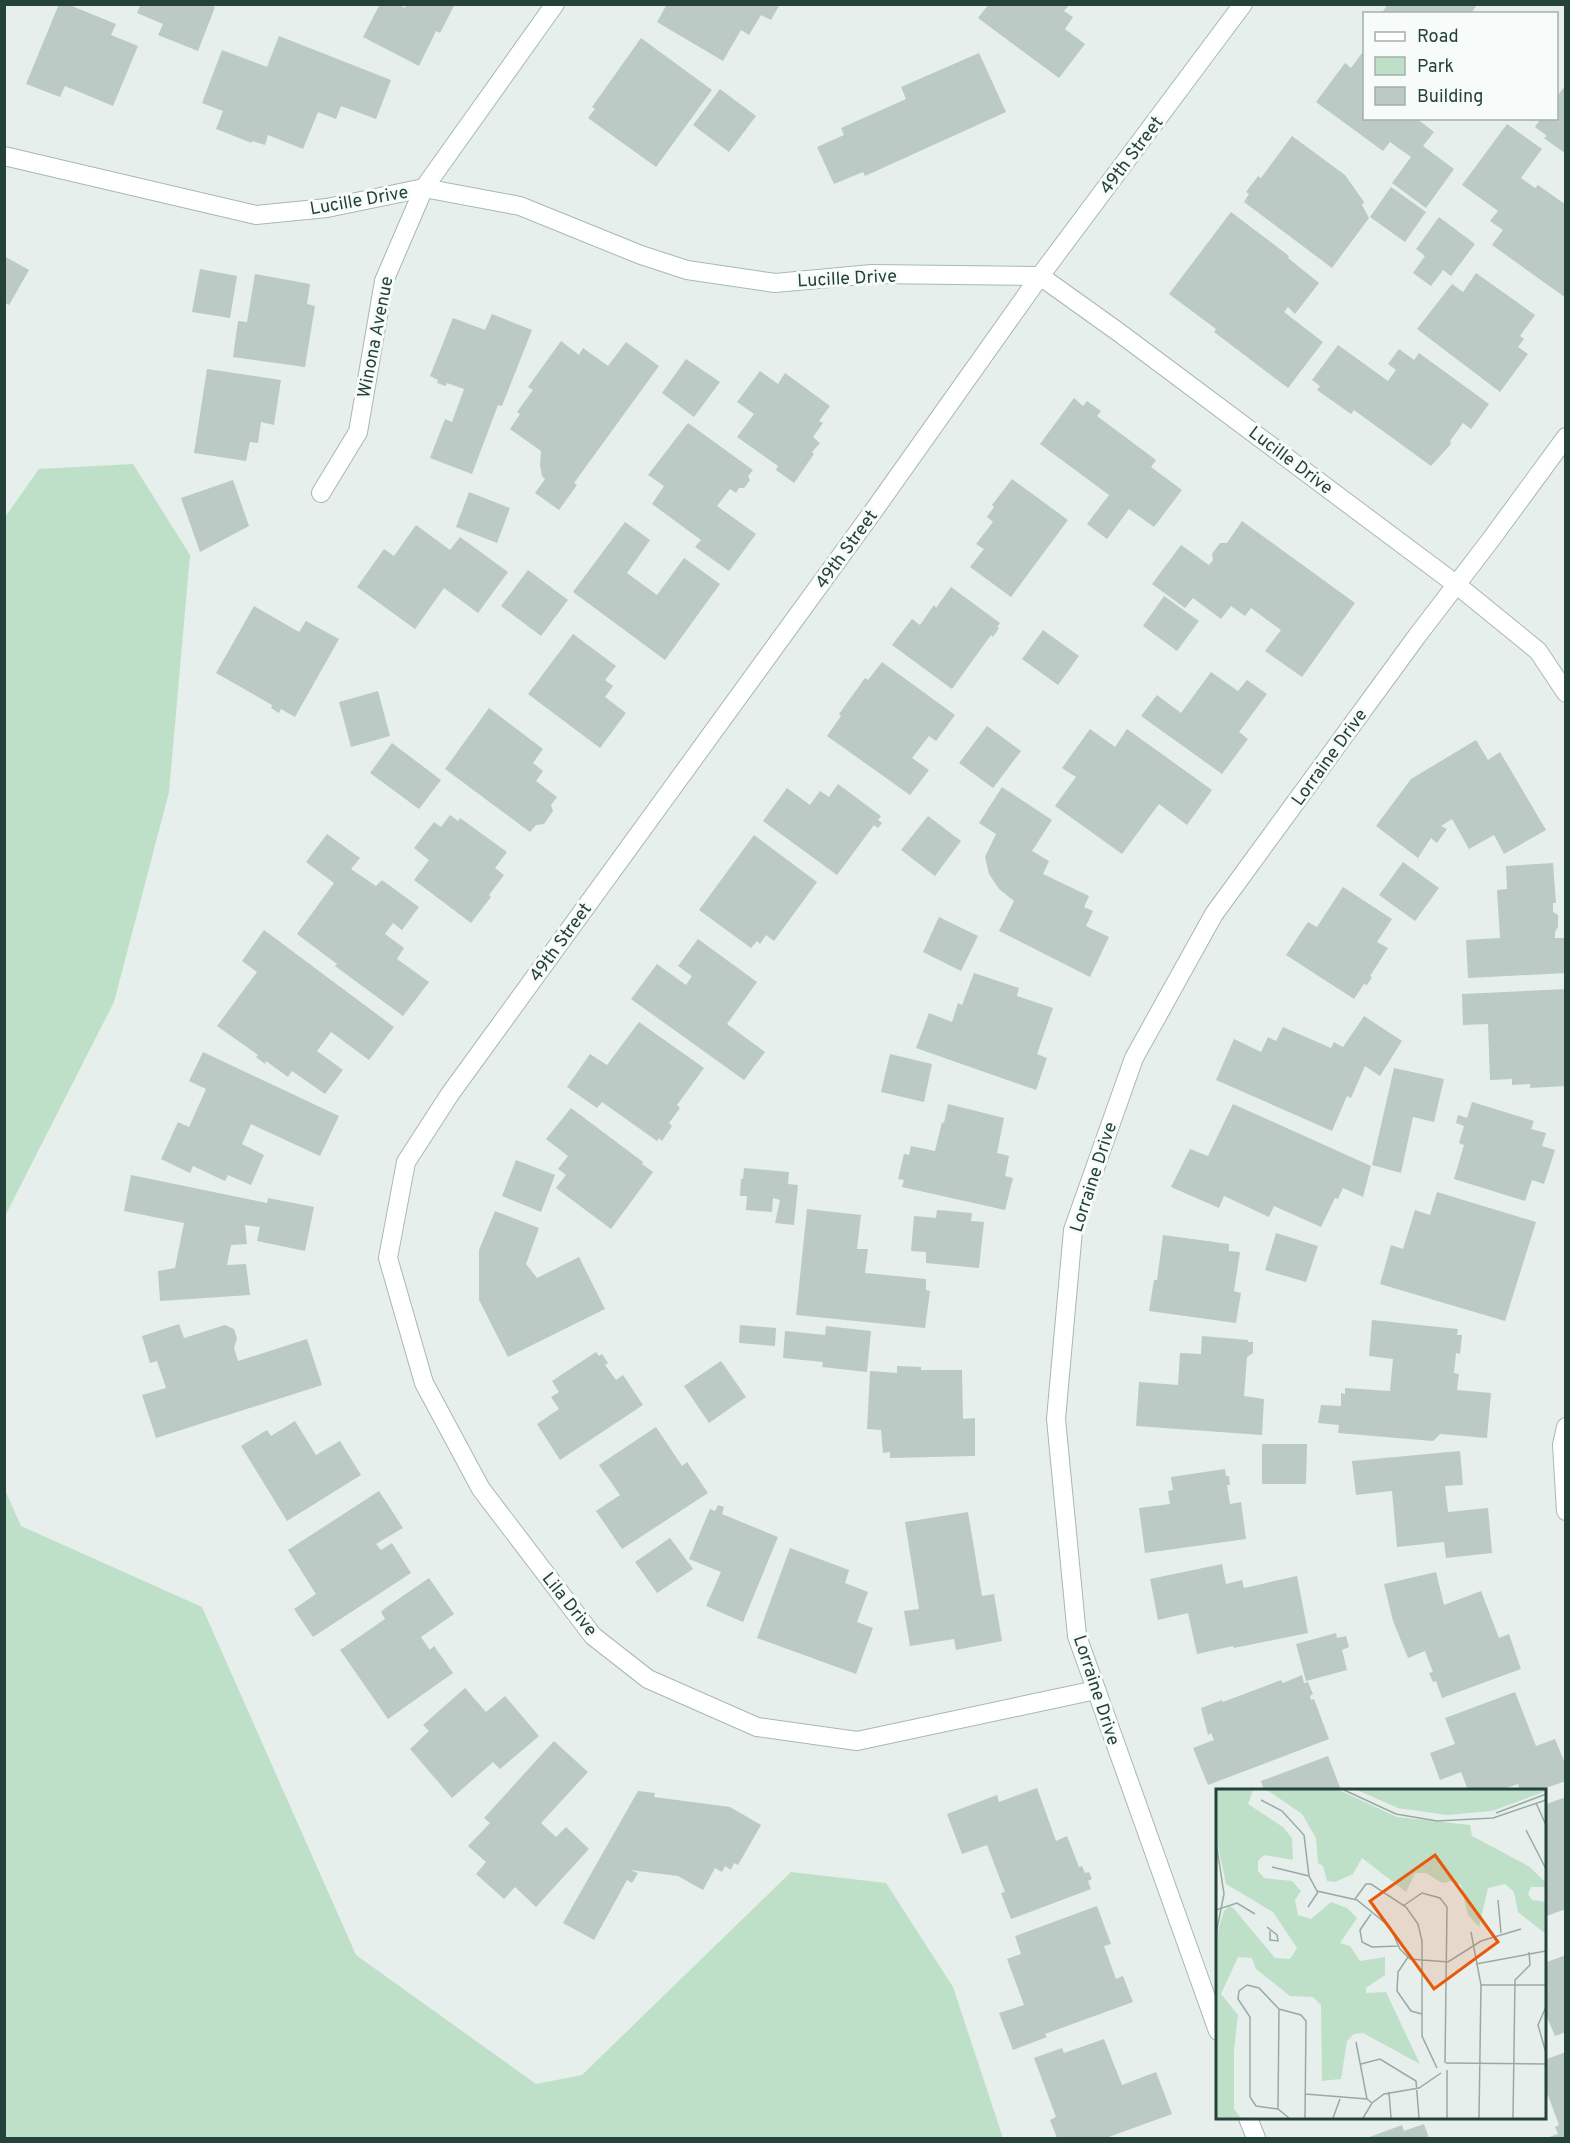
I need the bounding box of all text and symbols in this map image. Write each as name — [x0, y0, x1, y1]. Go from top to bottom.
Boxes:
legend — [1363, 12, 1558, 120]
text: Road — [1417, 26, 1459, 49]
text: Park — [1417, 56, 1454, 79]
text: Building — [1417, 86, 1483, 109]
street label: 49th Street — [1095, 112, 1169, 200]
street label: Lucille Drive — [308, 181, 410, 221]
street label: Lucille Drive — [797, 265, 897, 294]
street label: Winona Avenue — [353, 275, 400, 400]
street label: Lucille Drive — [1243, 422, 1337, 500]
street label: 49th Street — [811, 506, 884, 594]
street label: Lorraine Drive — [1287, 705, 1373, 811]
street label: 49th Street — [525, 899, 598, 987]
street label: Lorraine Drive — [1066, 1119, 1123, 1236]
street label: Lila Drive — [536, 1568, 602, 1642]
street label: Lorraine Drive — [1067, 1632, 1124, 1749]
inset map — [1216, 1789, 1546, 2119]

